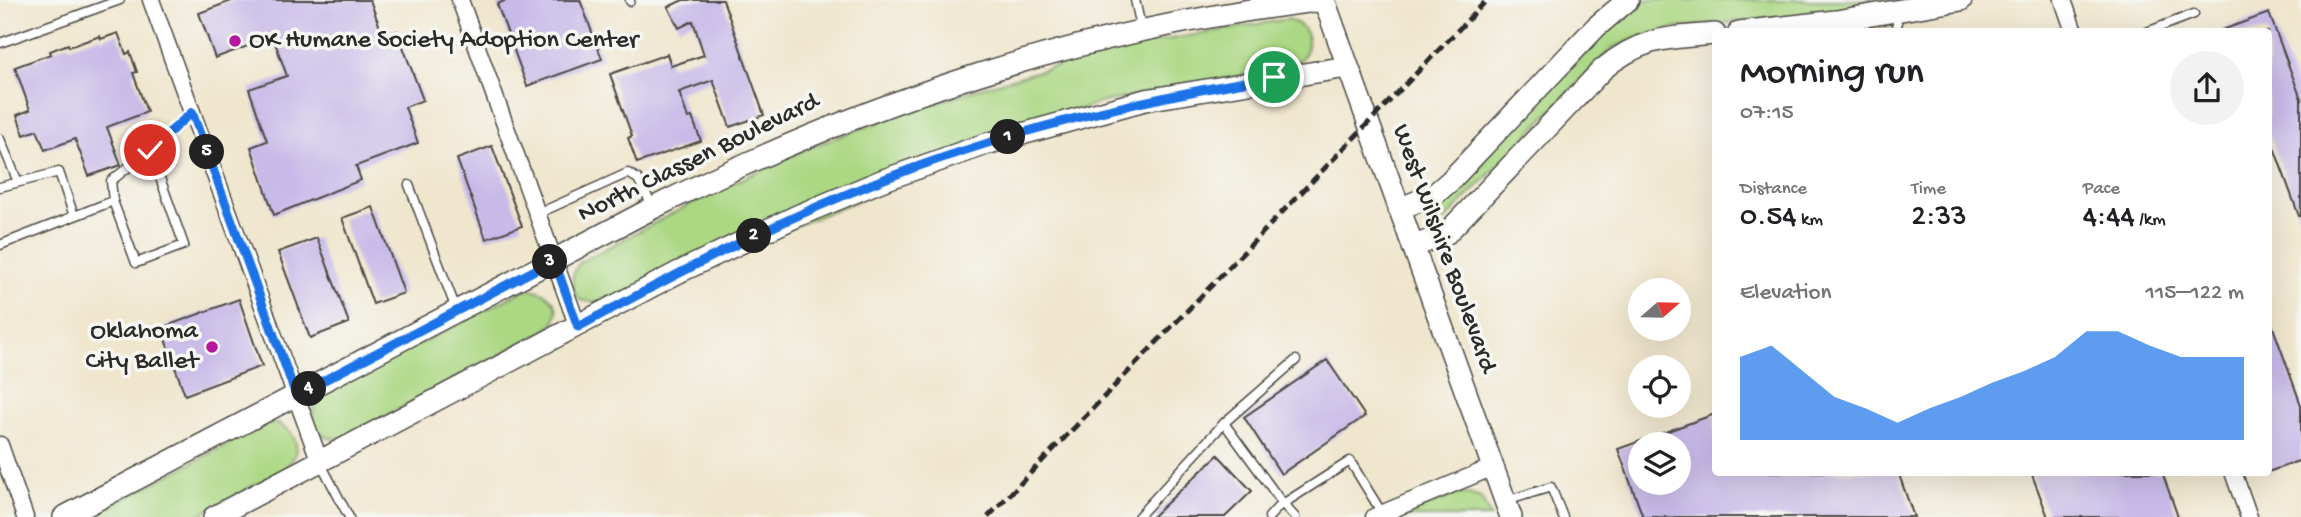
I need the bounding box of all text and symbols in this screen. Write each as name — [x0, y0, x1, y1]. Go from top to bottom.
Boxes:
place label: OK Humane Society Adoption Center — [249, 26, 641, 57]
marker: OK Humane Society Adoption Center — [227, 33, 243, 49]
pin — [1244, 47, 1304, 107]
button: share — [2170, 51, 2244, 125]
text: Morning run — [1740, 52, 1924, 96]
icon: arrive — [1255, 58, 1293, 96]
street label: North Classen Boulevard — [573, 86, 826, 231]
text: 07:15 — [1740, 100, 1794, 127]
pin — [120, 120, 180, 180]
pin: 1 — [990, 120, 1026, 154]
street label: West Wilshire Boulevard — [1384, 121, 1503, 379]
text: 1 — [1004, 125, 1011, 148]
icon: check — [131, 131, 169, 169]
pin: 5 — [190, 134, 224, 170]
text: 5 — [202, 140, 212, 163]
text: Distance — [1740, 178, 1807, 201]
text: Time — [1911, 178, 1946, 201]
text: Pace — [2083, 178, 2120, 201]
text: 0.54 — [1740, 201, 1796, 236]
text: 2:33 — [1911, 201, 1967, 236]
text: 4:44 — [2083, 201, 2135, 236]
text: km — [1796, 209, 1823, 232]
text: /km — [2135, 209, 2166, 232]
pin: 2 — [736, 218, 772, 254]
text: 2 — [749, 224, 758, 247]
pin: 3 — [532, 244, 568, 280]
text: 3 — [545, 250, 554, 273]
north arrow — [1628, 278, 1690, 341]
map controls — [1628, 278, 1691, 495]
text: Elevation — [1740, 280, 1831, 307]
text: 115–122 m — [2146, 280, 2244, 307]
place label: Oklahoma City Ballet — [85, 317, 200, 378]
marker: Oklahoma City Ballet — [204, 339, 220, 355]
button: locate — [1628, 355, 1691, 418]
pin: 4 — [292, 372, 326, 406]
text: 4 — [304, 377, 313, 400]
button: layers — [1628, 432, 1691, 495]

